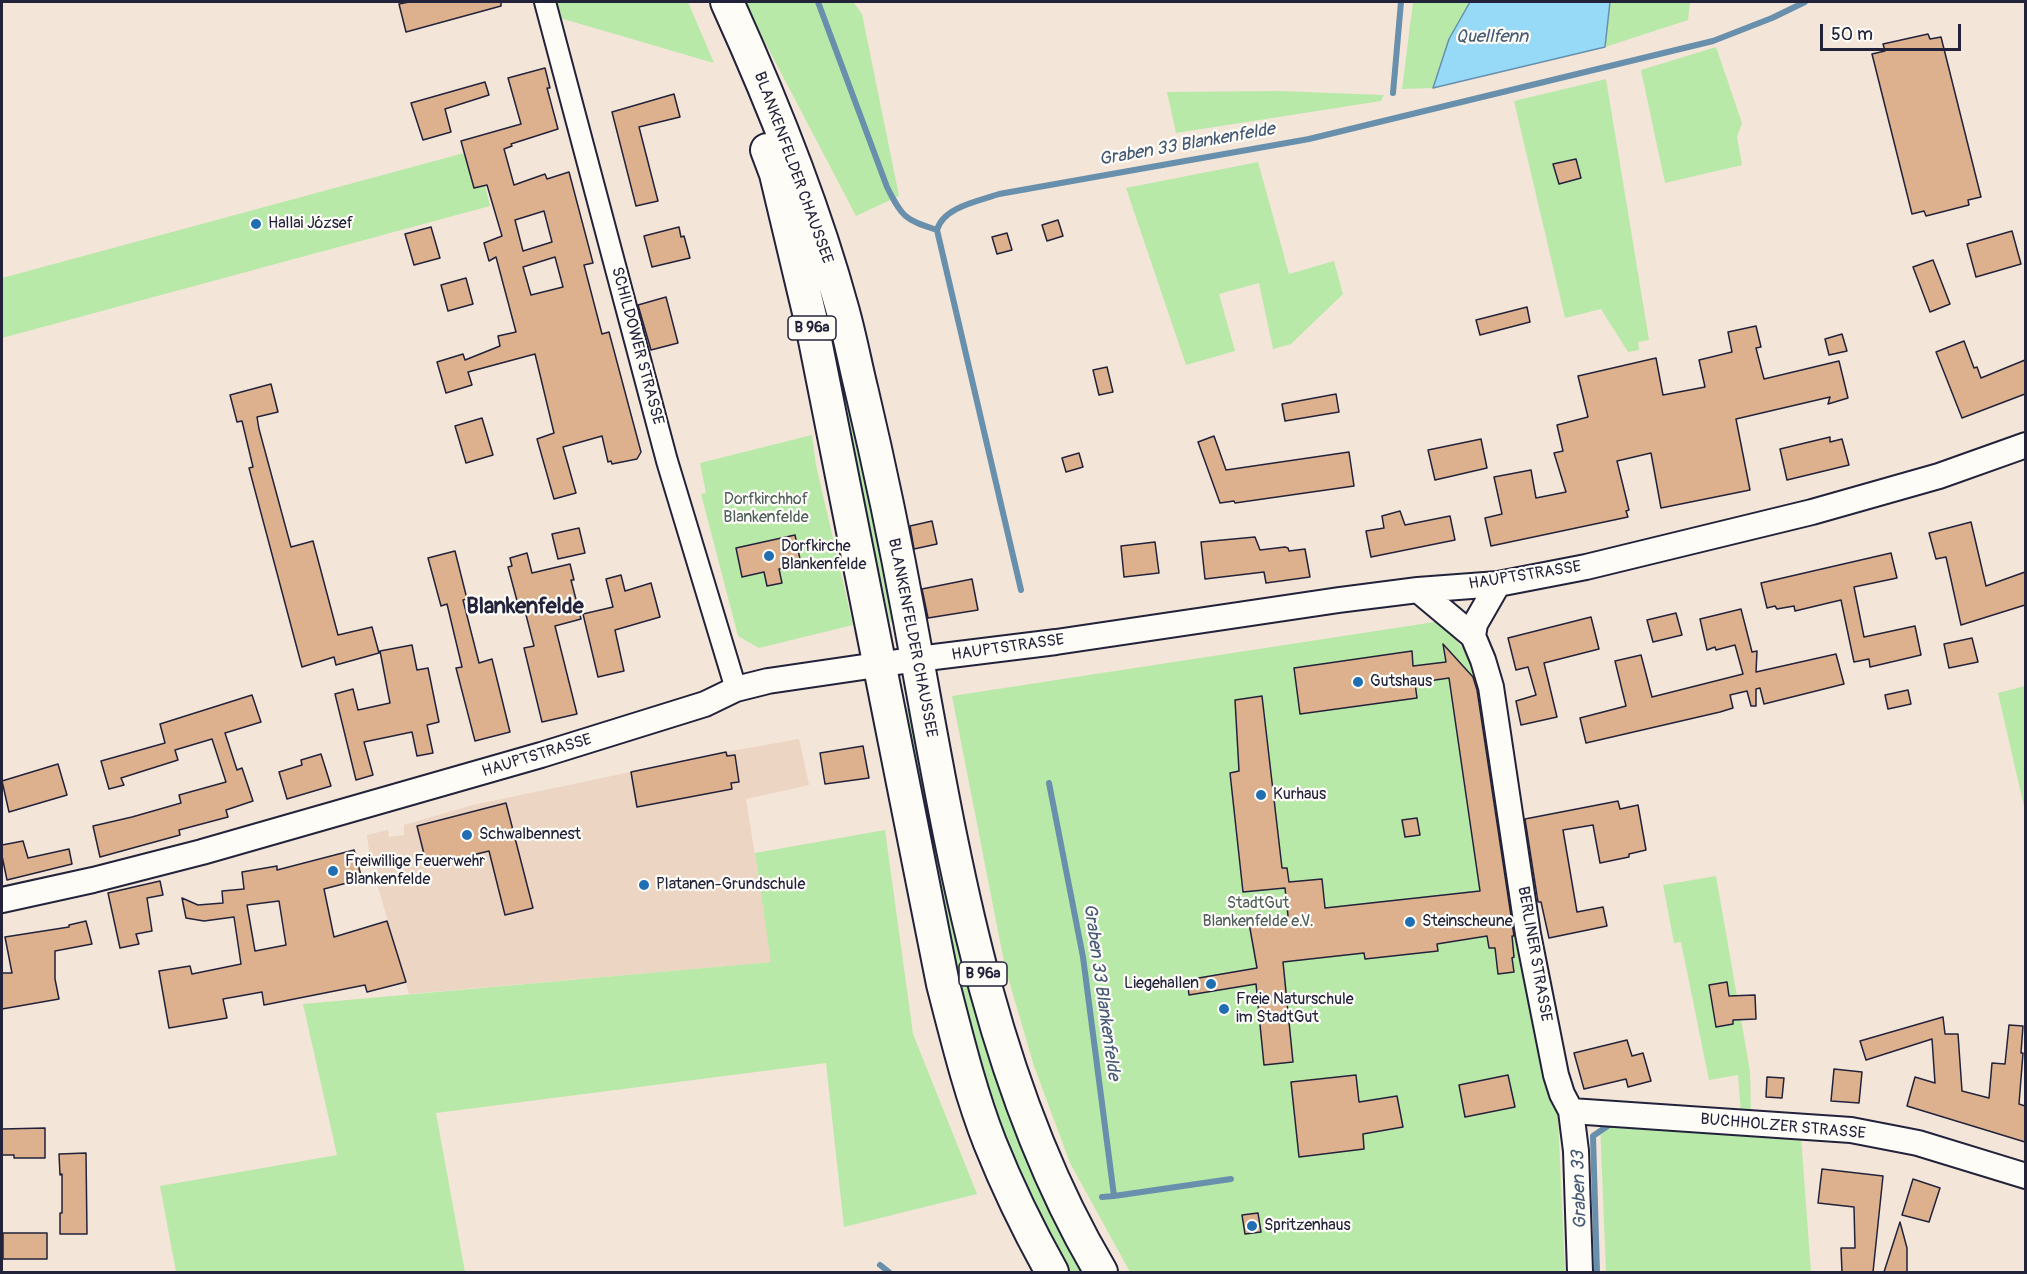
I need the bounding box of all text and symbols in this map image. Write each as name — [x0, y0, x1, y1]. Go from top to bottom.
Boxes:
scale bar — [1823, 12, 1964, 50]
text: 50 m — [1831, 23, 1873, 46]
water label: Quellfenn — [1456, 26, 1528, 48]
street label: BLANKENFELDER CHAUSSEE — [749, 69, 837, 267]
water label: Graben 33 Blankenfelde — [1097, 119, 1277, 171]
place label: Hallai József — [268, 214, 353, 234]
marker: Hallai József — [249, 217, 263, 231]
street label: SCHILDOWER STRASSE — [607, 265, 667, 427]
road number: B 96a — [788, 316, 836, 340]
park label: Dorfkirchhof Blankenfelde — [723, 490, 809, 528]
place label: Dorfkirche Blankenfelde — [781, 537, 866, 575]
street label: BLANKENFELDER CHAUSSEE — [883, 537, 941, 739]
marker: Dorfkirche Blankenfelde — [762, 549, 776, 563]
street label: HAUPTSTRASSE — [1467, 558, 1583, 594]
district label: Blankenfelde — [466, 594, 584, 620]
street label: HAUPTSTRASSE — [950, 631, 1066, 665]
place label: Gutshaus — [1370, 672, 1432, 692]
marker: Gutshaus — [1351, 675, 1365, 689]
street label: HAUPTSTRASSE — [480, 730, 594, 782]
place label: Kurhaus — [1273, 785, 1326, 805]
marker: Kurhaus — [1254, 788, 1268, 802]
place label: Schwalbennest — [479, 825, 581, 845]
marker: Schwalbennest — [460, 828, 474, 842]
place label: Freiwillige Feuerwehr Blankenfelde — [345, 852, 485, 890]
marker: Freiwillige Feuerwehr Blankenfelde — [326, 864, 340, 878]
place label: Platanen-Grundschule — [656, 875, 805, 895]
marker: Platanen-Grundschule — [637, 878, 651, 892]
street label: BERLINER STRASSE — [1513, 885, 1555, 1023]
park label: StadtGut Blankenfelde e.V. — [1202, 894, 1314, 932]
water label: Graben 33 Blankenfelde — [1078, 902, 1124, 1082]
place label: Steinscheune — [1422, 912, 1513, 932]
marker: Steinscheune — [1403, 915, 1417, 929]
road number: B 96a — [959, 962, 1007, 986]
place label: Liegehallen — [1124, 974, 1199, 994]
marker: Liegehallen — [1204, 977, 1218, 991]
place label: Freie Naturschule im StadtGut — [1236, 990, 1354, 1028]
marker: Freie Naturschule im StadtGut — [1217, 1002, 1231, 1016]
street label: BUCHHOLZER STRASSE — [1700, 1110, 1866, 1144]
water label: Graben 33 — [1568, 1151, 1592, 1229]
place label: Spritzenhaus — [1264, 1216, 1351, 1236]
marker: Spritzenhaus — [1245, 1219, 1259, 1233]

